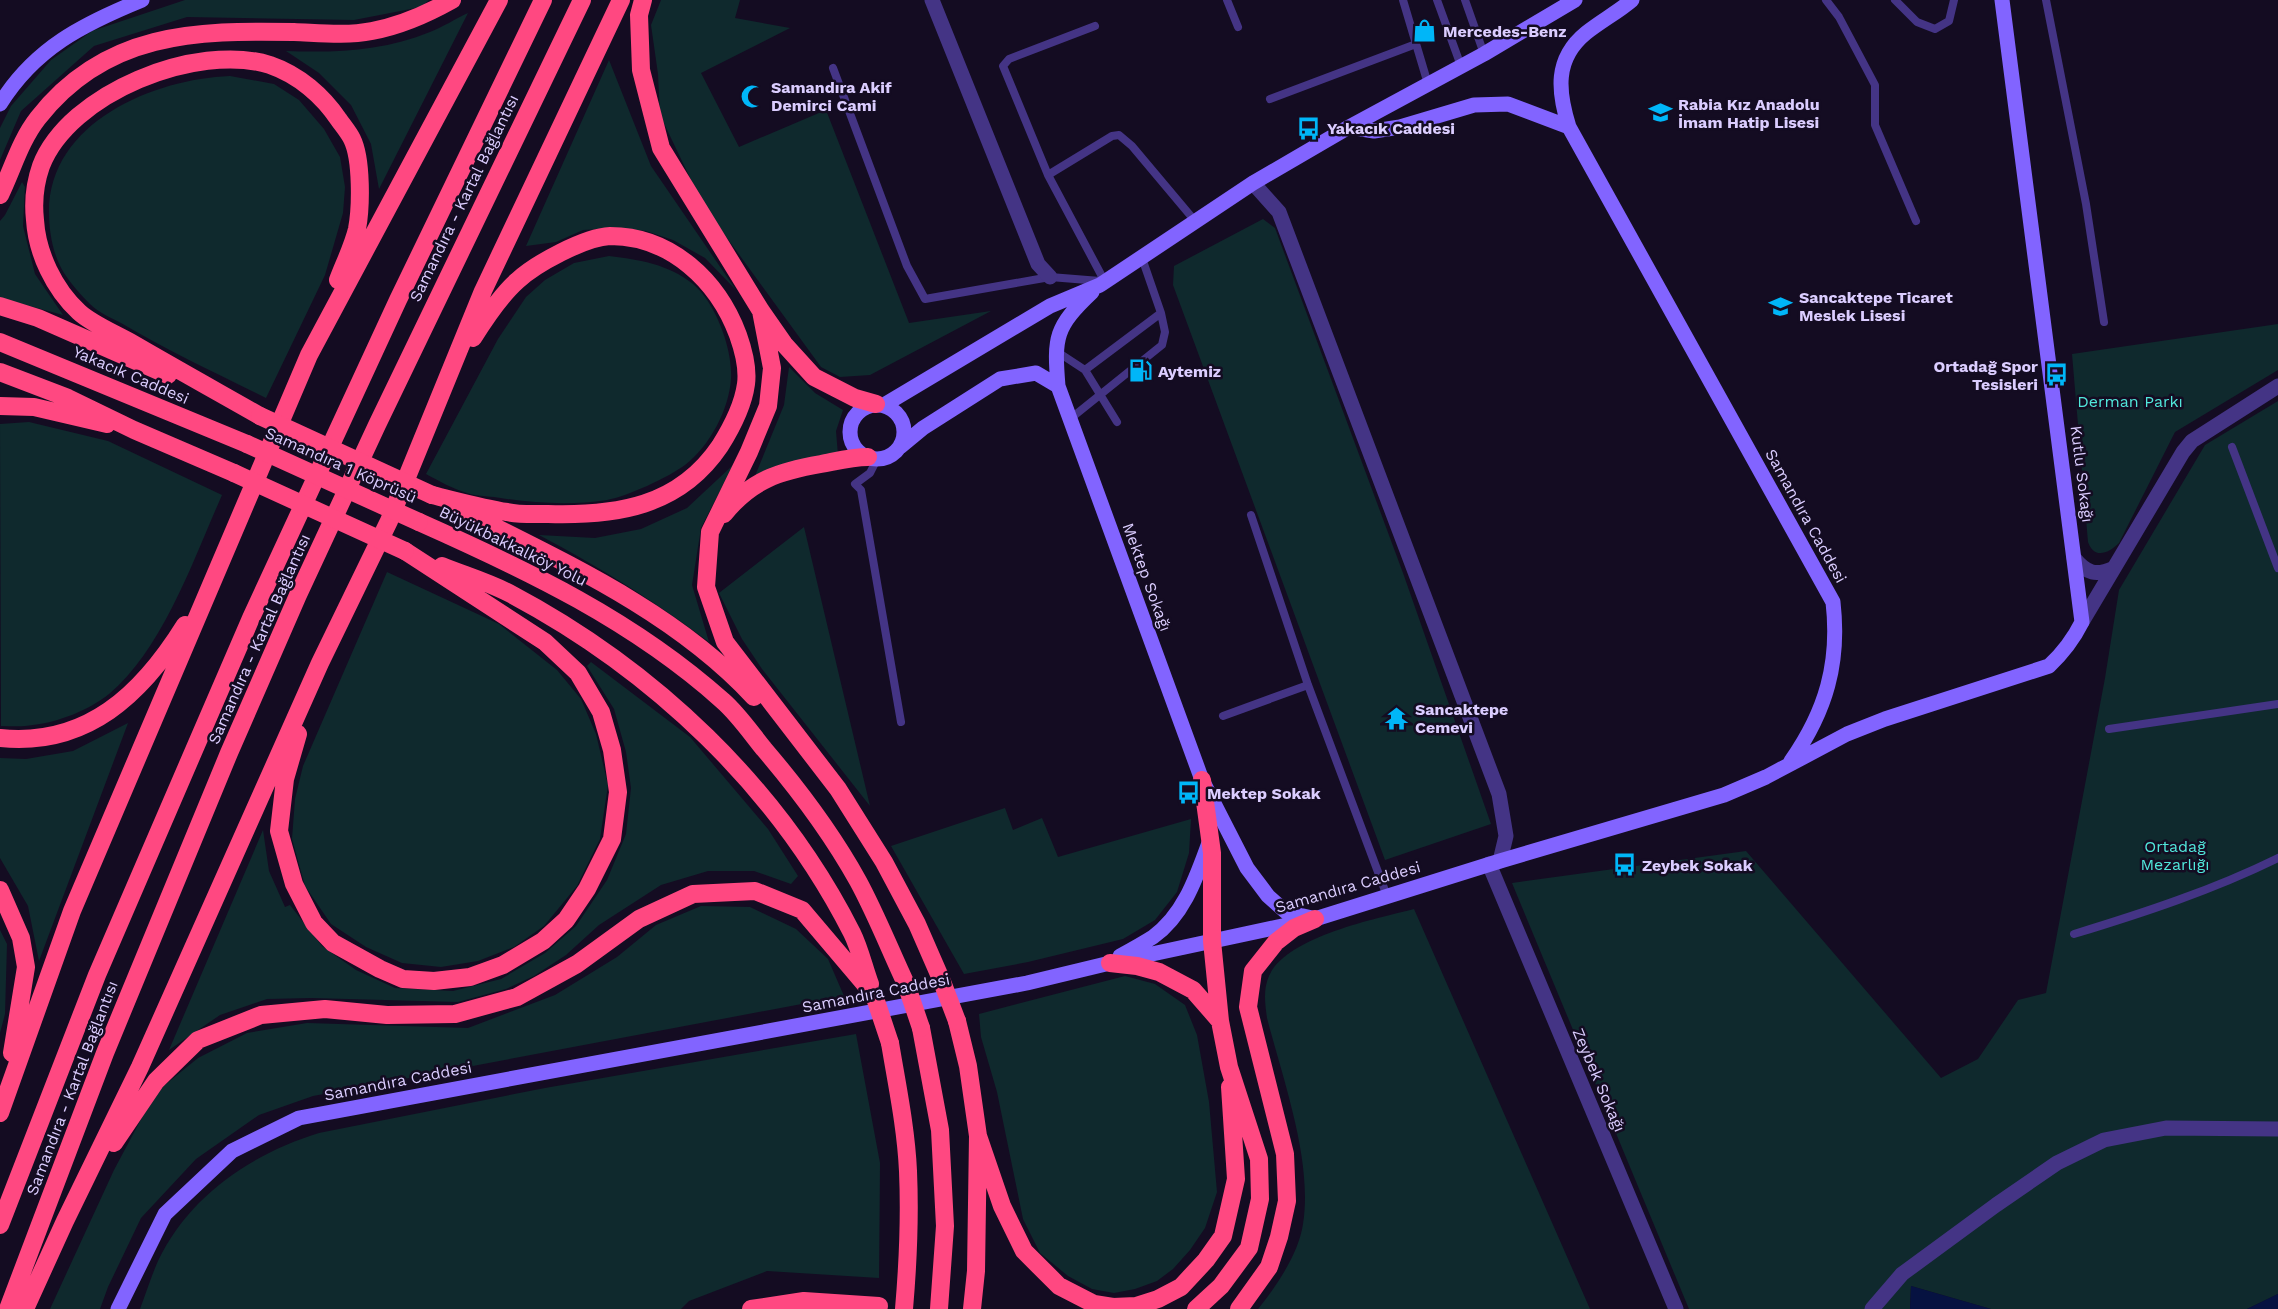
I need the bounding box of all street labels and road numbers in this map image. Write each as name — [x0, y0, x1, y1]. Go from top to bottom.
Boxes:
street label: Samandıra - Kartal Bağlantısı — [405, 91, 523, 305]
street label: Yakacık Caddesi — [70, 342, 192, 408]
street label: Samandıra 1 Köprüsü — [262, 423, 420, 507]
street label: Kutlu Sokağı — [2067, 424, 2097, 524]
street label: Samandıra Caddesi — [1761, 446, 1851, 586]
street label: Büyükbakkalköy Yolu — [436, 502, 590, 590]
street label: Mektep Sokağı — [1119, 520, 1175, 634]
street label: Samandıra - Kartal Bağlantısı — [204, 531, 314, 747]
street label: Samandıra Caddesi — [1273, 857, 1423, 917]
street label: Samandıra Caddesi — [801, 969, 951, 1017]
street label: Samandıra - Kartal Bağlantısı — [22, 978, 122, 1198]
street label: Zeybek Sokağı — [1569, 1025, 1629, 1135]
street label: Samandıra Caddesi — [323, 1057, 473, 1105]

